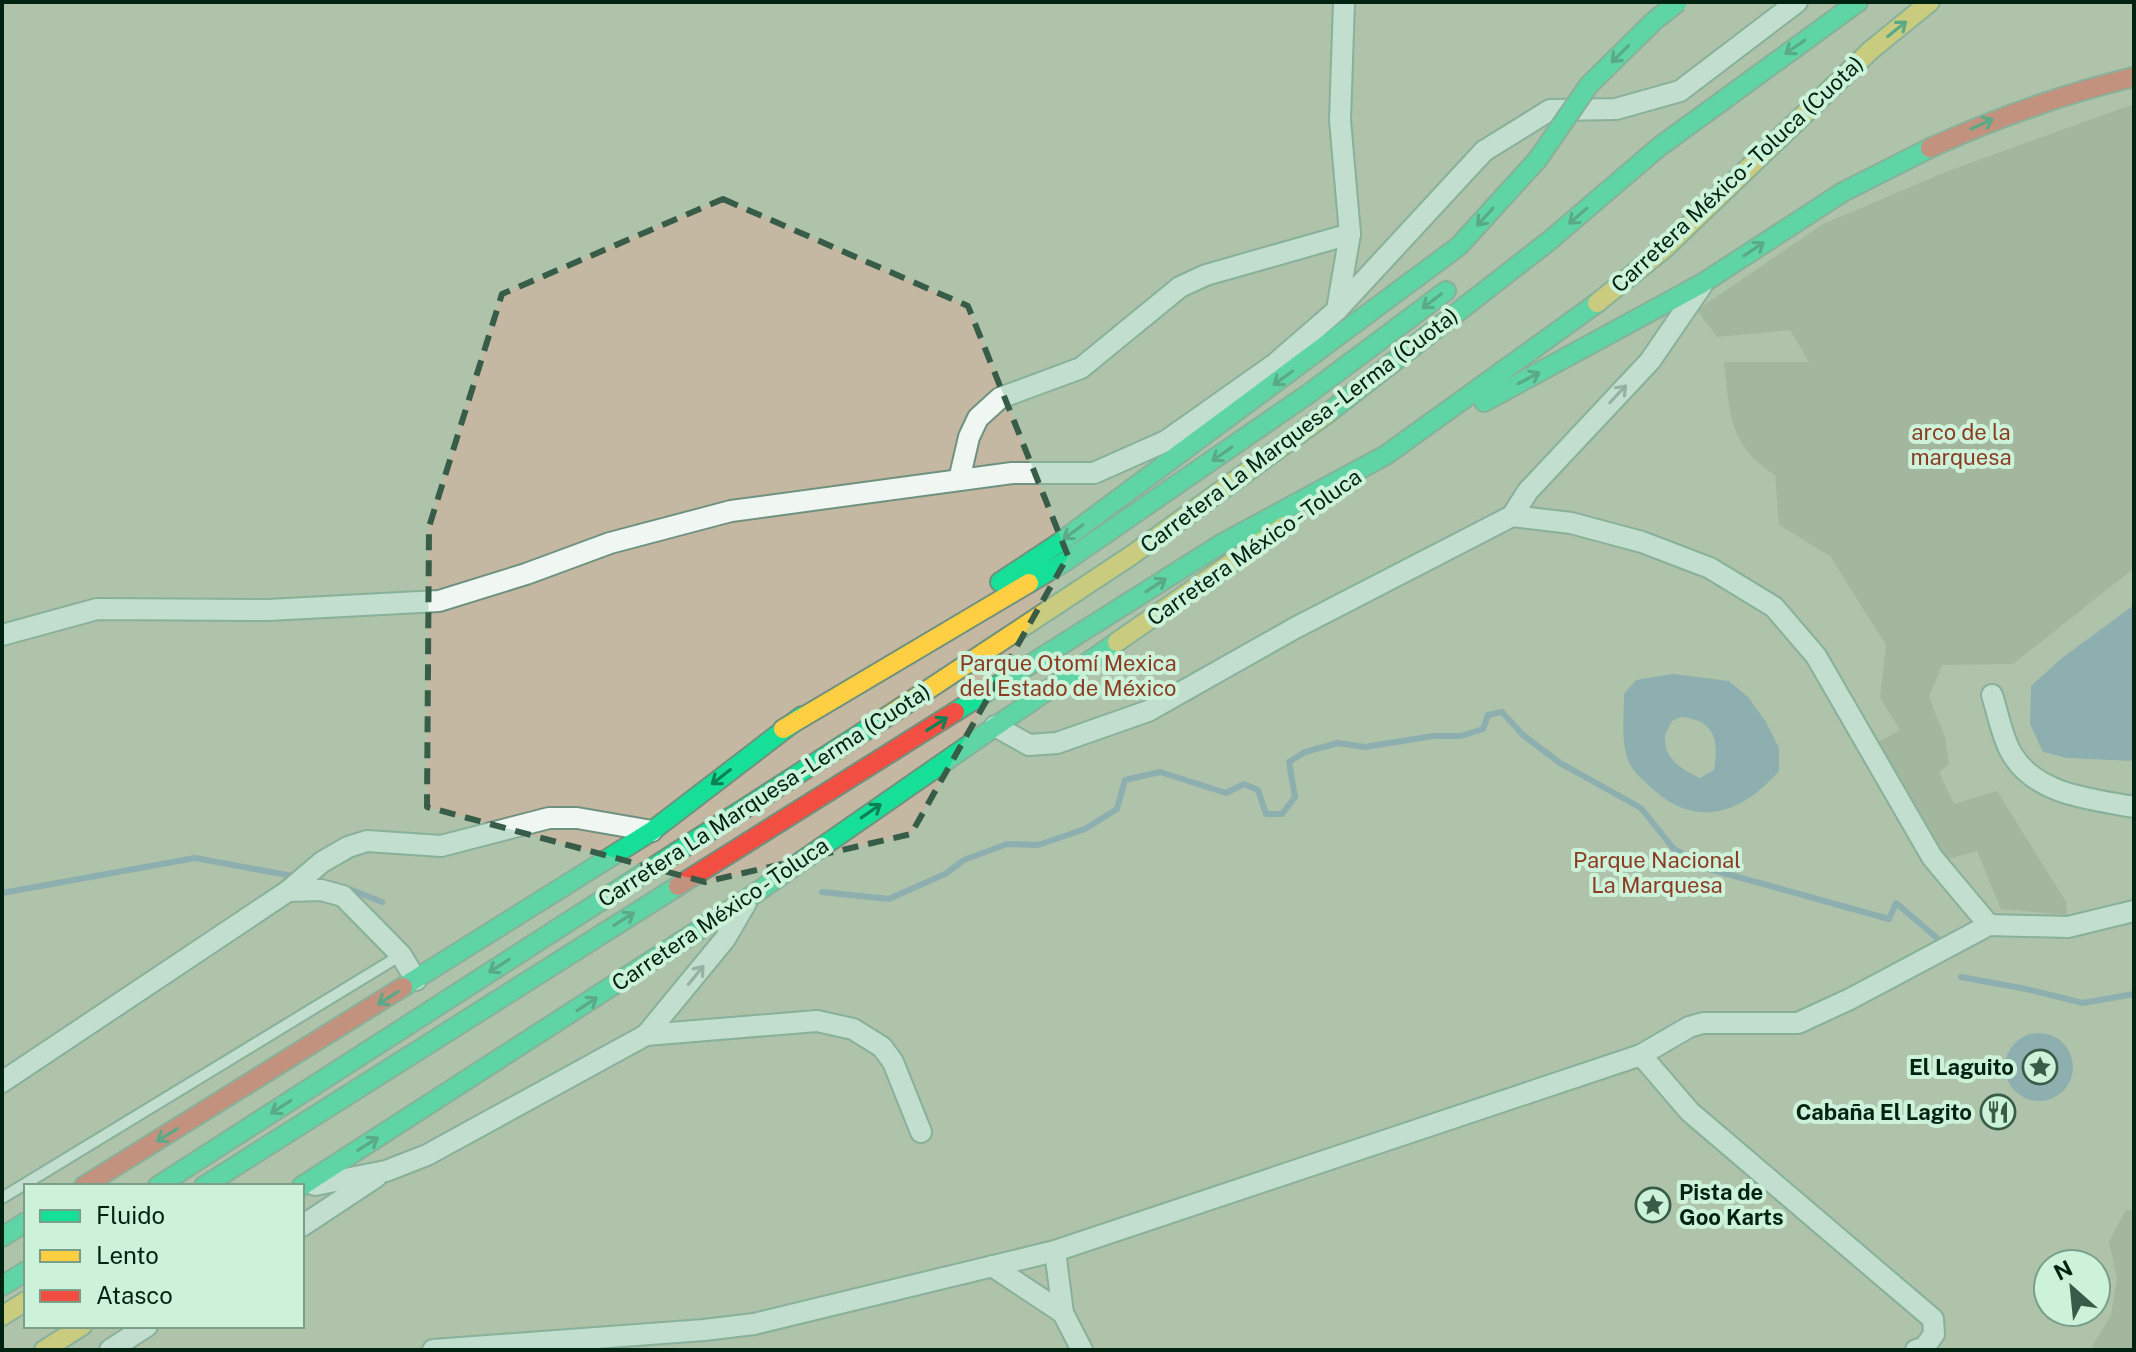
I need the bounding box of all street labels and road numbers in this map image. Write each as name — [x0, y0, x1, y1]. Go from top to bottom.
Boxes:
street label: Carretera México - Toluca (Cuota) — [1606, 50, 1868, 298]
street label: Carretera La Marquesa - Lerma (Cuota) — [1135, 302, 1463, 558]
street label: Carretera México - Toluca — [1142, 463, 1366, 631]
street label: Carretera La Marquesa - Lerma (Cuota) — [593, 678, 935, 912]
street label: Carretera México - Toluca — [607, 832, 833, 996]

